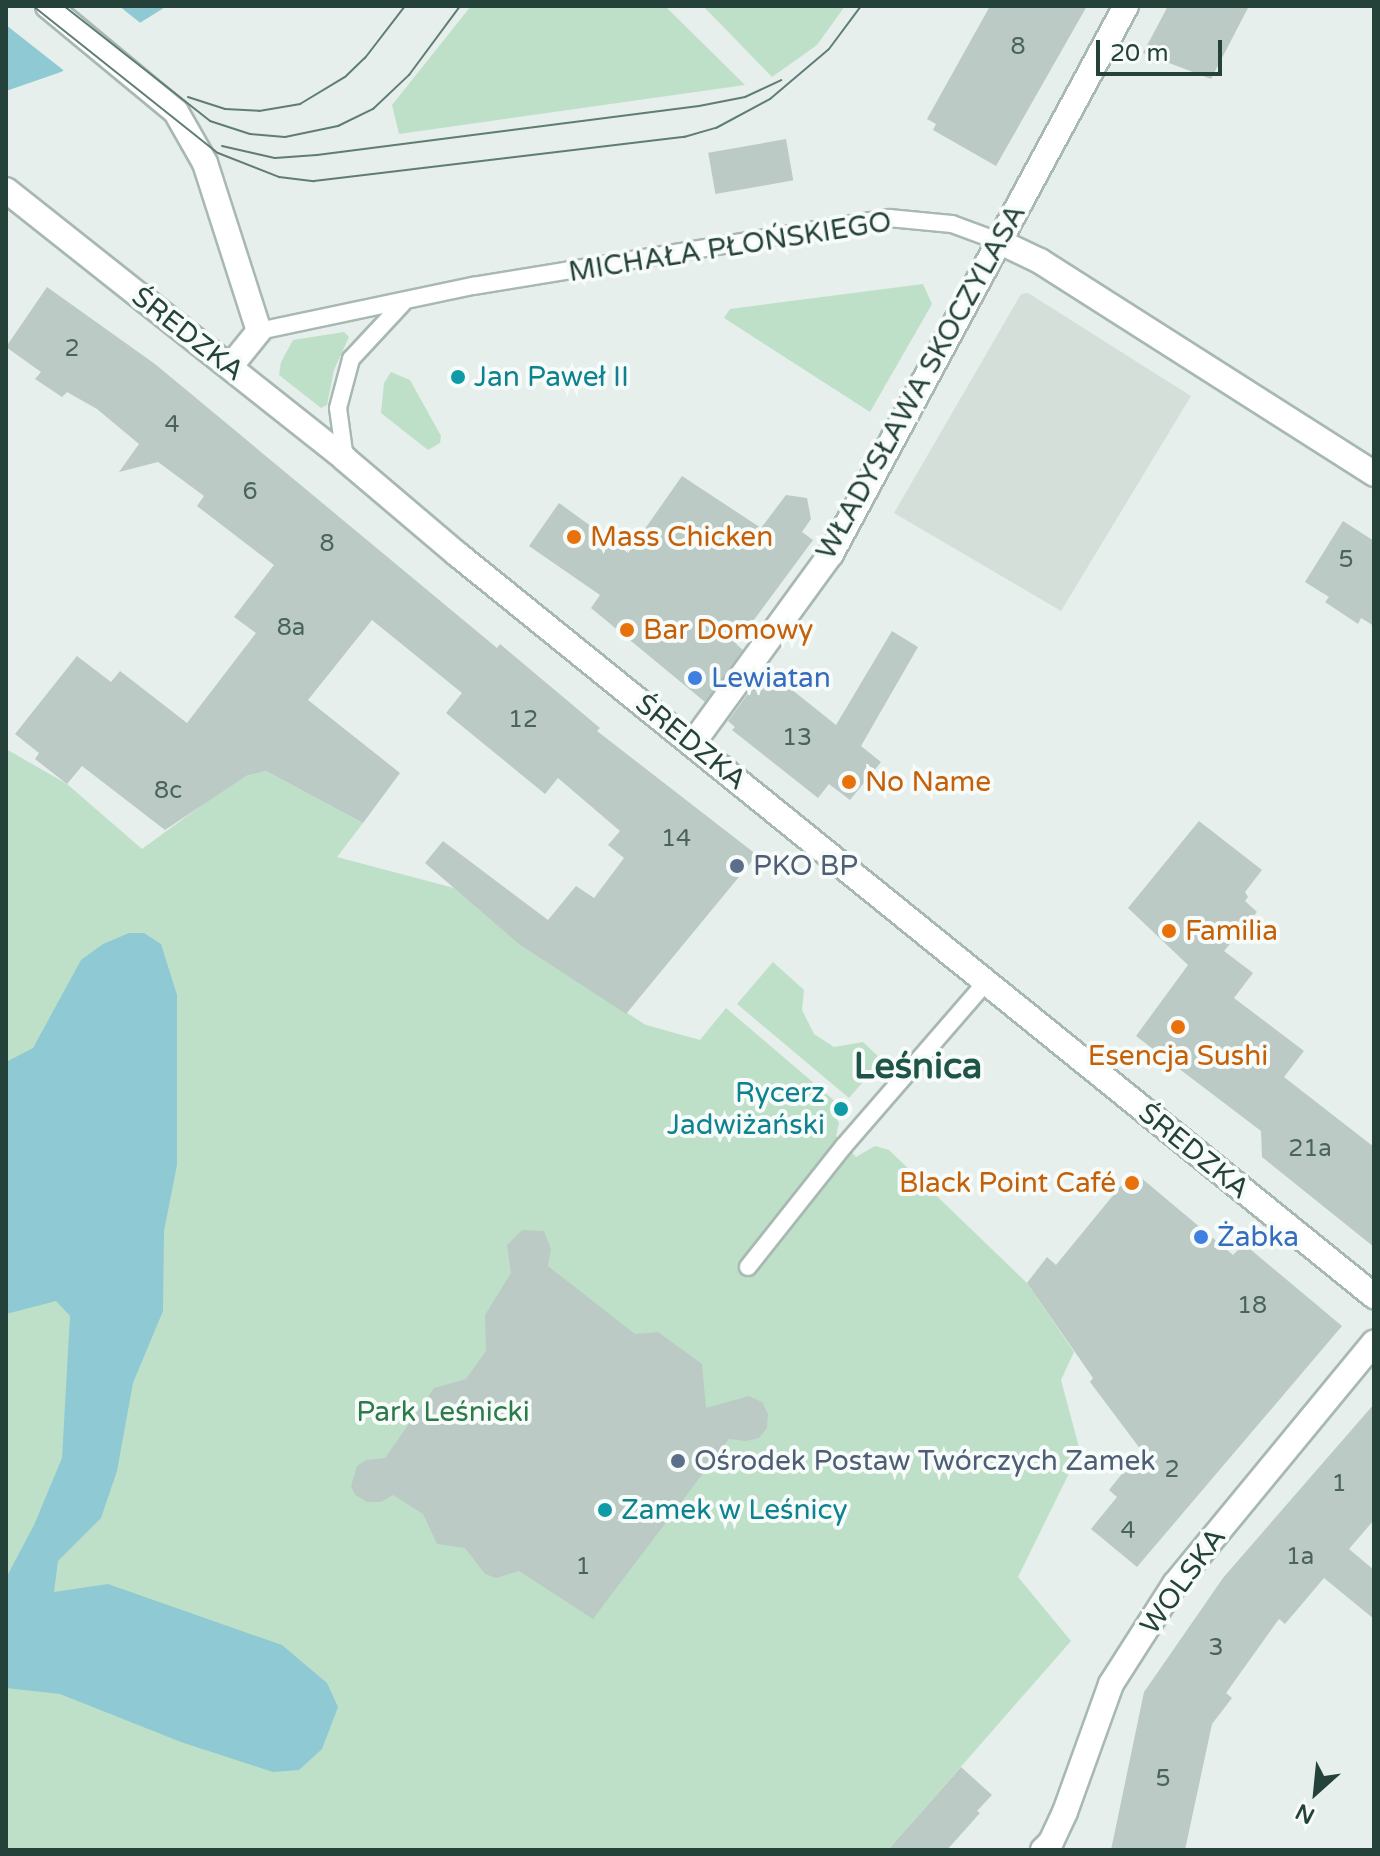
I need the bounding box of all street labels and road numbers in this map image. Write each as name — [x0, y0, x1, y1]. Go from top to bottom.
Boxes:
street label: WŁADYSŁAWA SKOCZYLASA — [809, 199, 1033, 565]
street label: MICHAŁA PŁOŃSKIEGO — [566, 205, 894, 289]
street label: ŚREDZKA — [125, 280, 251, 388]
street label: ŚREDZKA — [629, 687, 753, 797]
street label: ŚREDZKA — [1132, 1096, 1256, 1206]
street label: WOLSKA — [1133, 1521, 1233, 1641]

